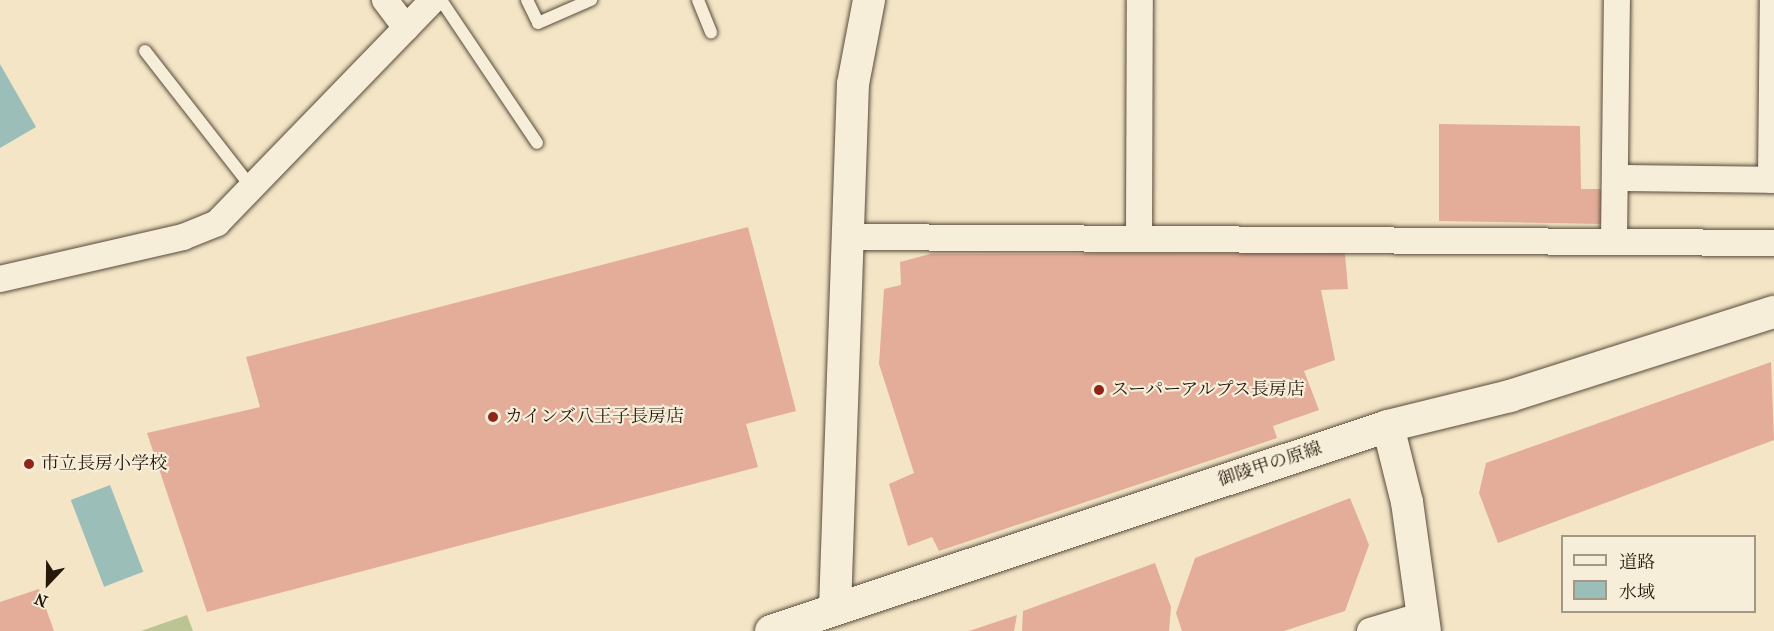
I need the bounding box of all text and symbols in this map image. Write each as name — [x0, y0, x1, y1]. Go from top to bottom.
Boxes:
place label: スーパーアルプス長房店 — [1111, 379, 1308, 401]
marker: スーパーアルプス長房店 — [1092, 383, 1106, 397]
place label: カインズ八王子長房店 — [505, 406, 685, 428]
marker: カインズ八王子長房店 — [486, 410, 500, 424]
street label: 御陵甲の原線 — [1215, 438, 1325, 492]
place label: 市立長房小学校 — [41, 453, 167, 475]
marker: 市立長房小学校 — [22, 457, 36, 471]
legend — [1561, 535, 1756, 613]
text: 道路 — [1619, 552, 1655, 573]
north arrow — [18, 553, 78, 613]
text: 水域 — [1619, 582, 1655, 603]
text: N — [32, 589, 50, 611]

